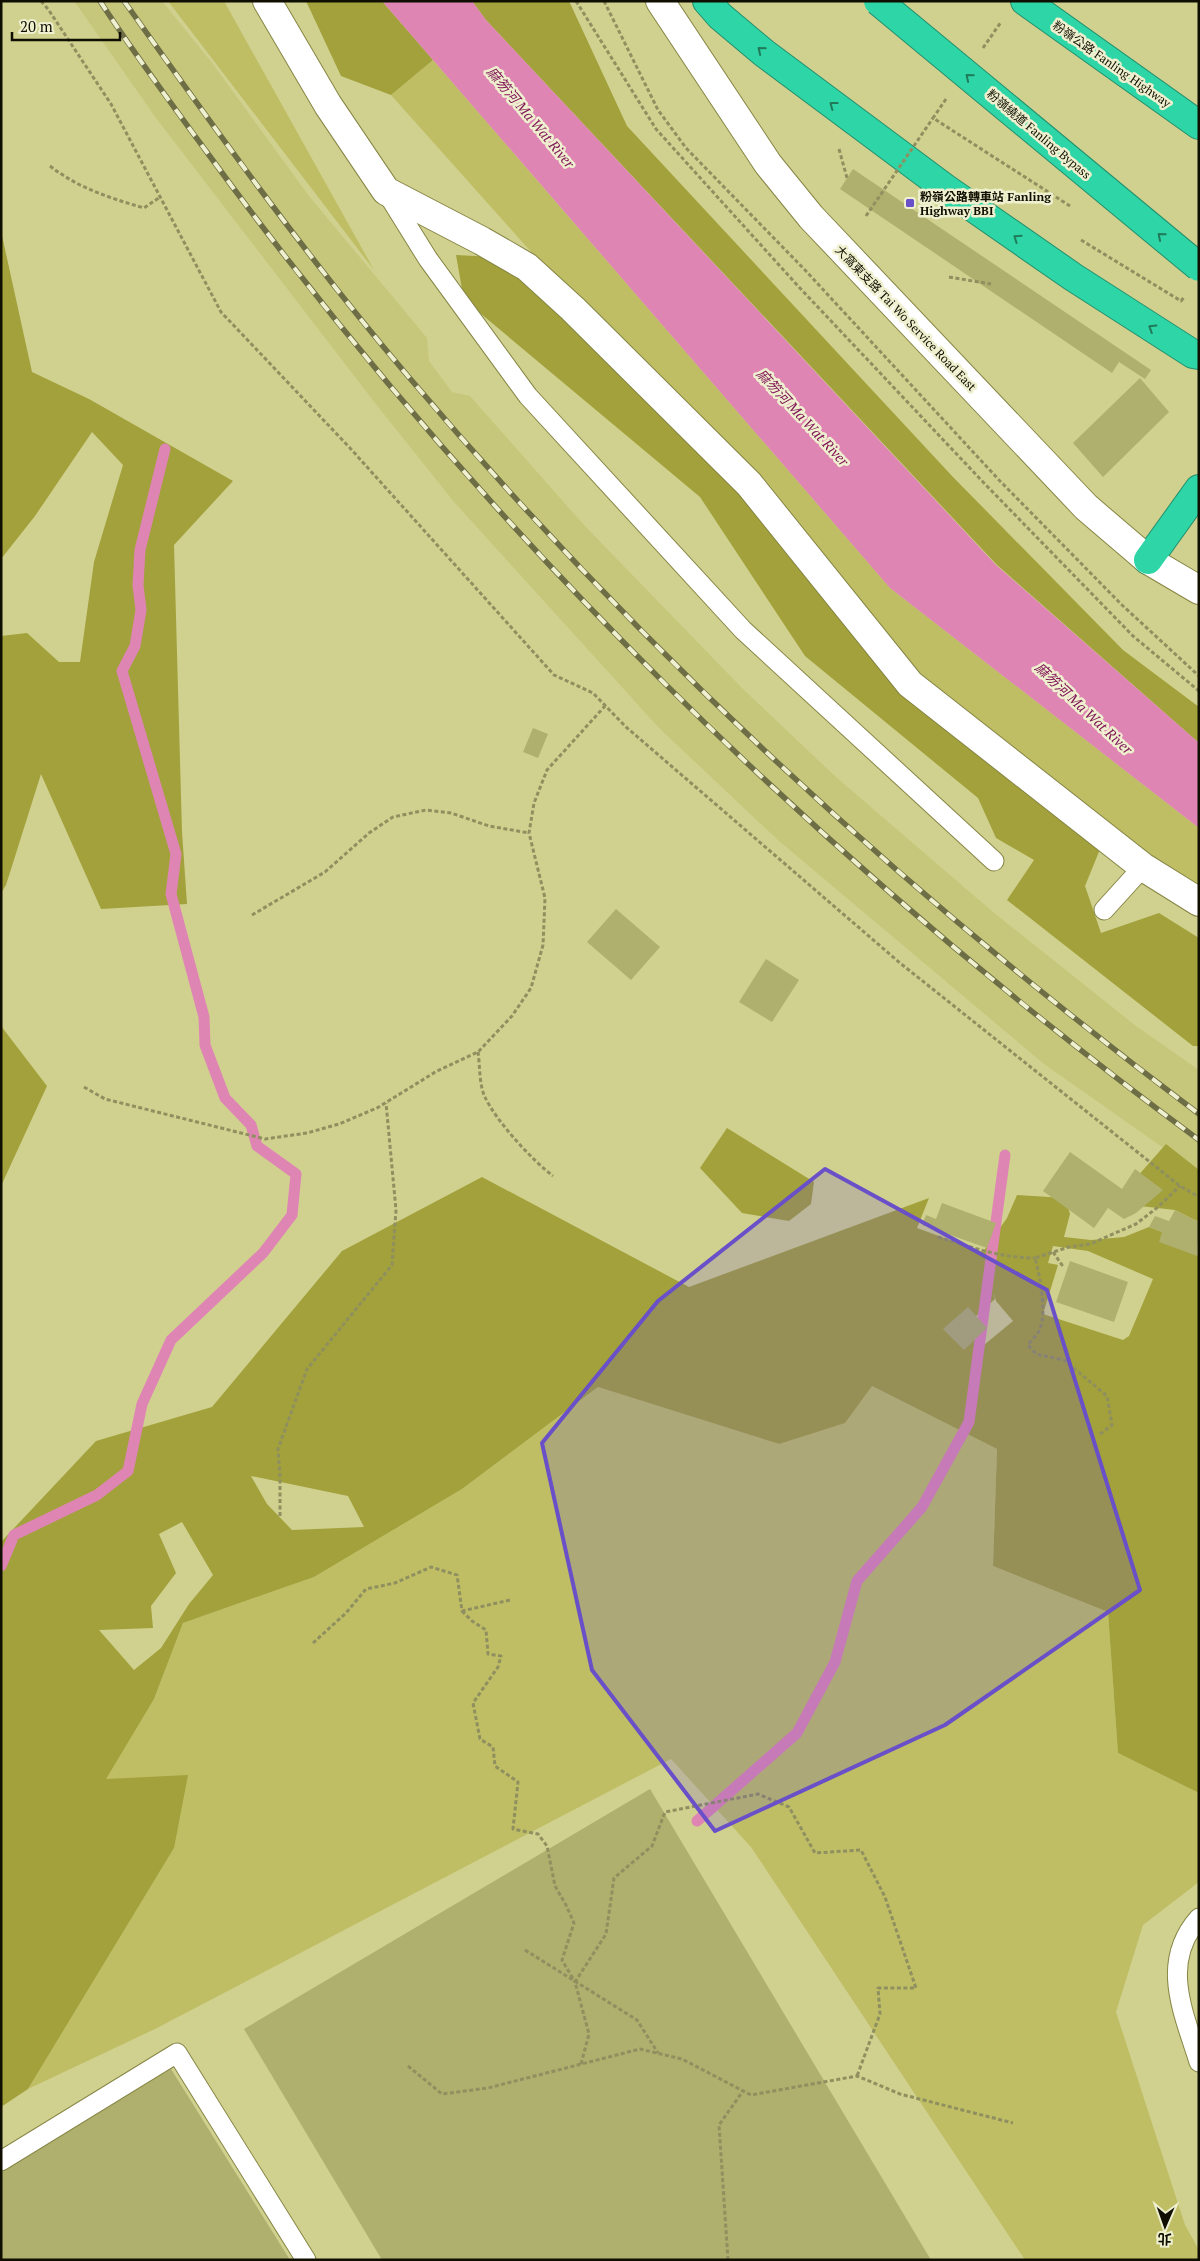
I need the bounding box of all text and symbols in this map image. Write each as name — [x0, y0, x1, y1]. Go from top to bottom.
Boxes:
scale bar — [12, 10, 120, 42]
text: 20 m — [20, 16, 53, 36]
street label: 粉嶺公路 Fanling Highway — [1050, 17, 1175, 111]
one-way arrow — [757, 47, 766, 56]
water label: 麻笏河 Ma Wat River — [483, 62, 579, 172]
one-way arrow — [966, 74, 975, 82]
street label: 粉嶺繞道 Fanling Bypass — [984, 86, 1094, 182]
one-way arrow — [829, 102, 839, 111]
place label: 粉嶺公路轉車站 Fanling Highway BBI — [920, 189, 1051, 218]
marker: 粉嶺公路轉車站 Fanling Highway BBI — [904, 197, 916, 209]
one-way arrow — [1158, 233, 1167, 242]
one-way arrow — [1013, 235, 1023, 244]
street label: 大窩東支路 Tai Wo Service Road East — [832, 242, 980, 394]
one-way arrow — [1148, 325, 1158, 334]
water label: 麻笏河 Ma Wat River — [753, 364, 854, 470]
water label: 麻笏河 Ma Wat River — [1031, 658, 1137, 759]
north arrow — [1140, 2201, 1190, 2251]
text: 北 — [1157, 2230, 1172, 2249]

